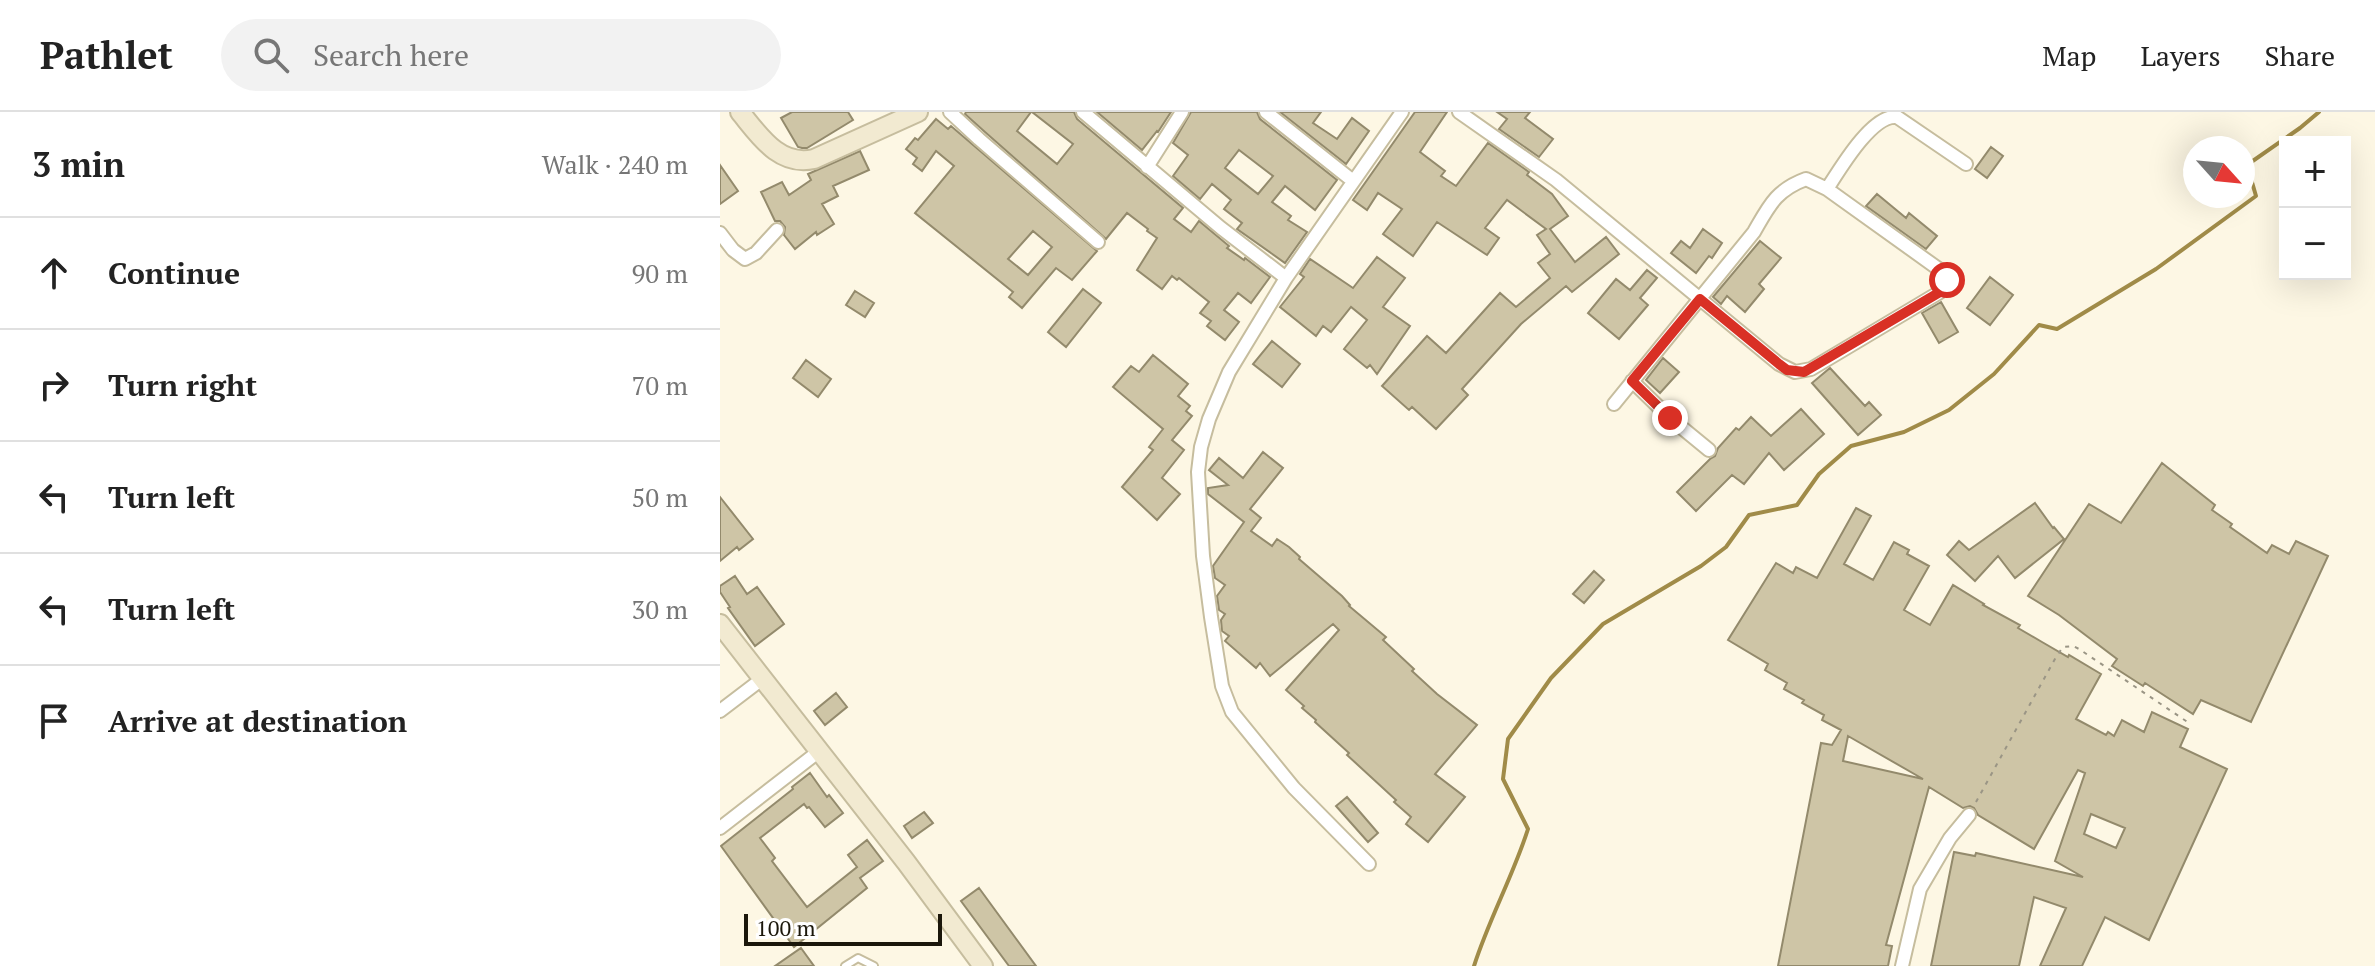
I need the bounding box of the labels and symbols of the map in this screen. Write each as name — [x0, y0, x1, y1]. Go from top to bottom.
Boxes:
north arrow — [2183, 136, 2255, 208]
route start — [1929, 262, 1965, 298]
route end — [1652, 400, 1688, 436]
scale bar — [744, 910, 942, 946]

